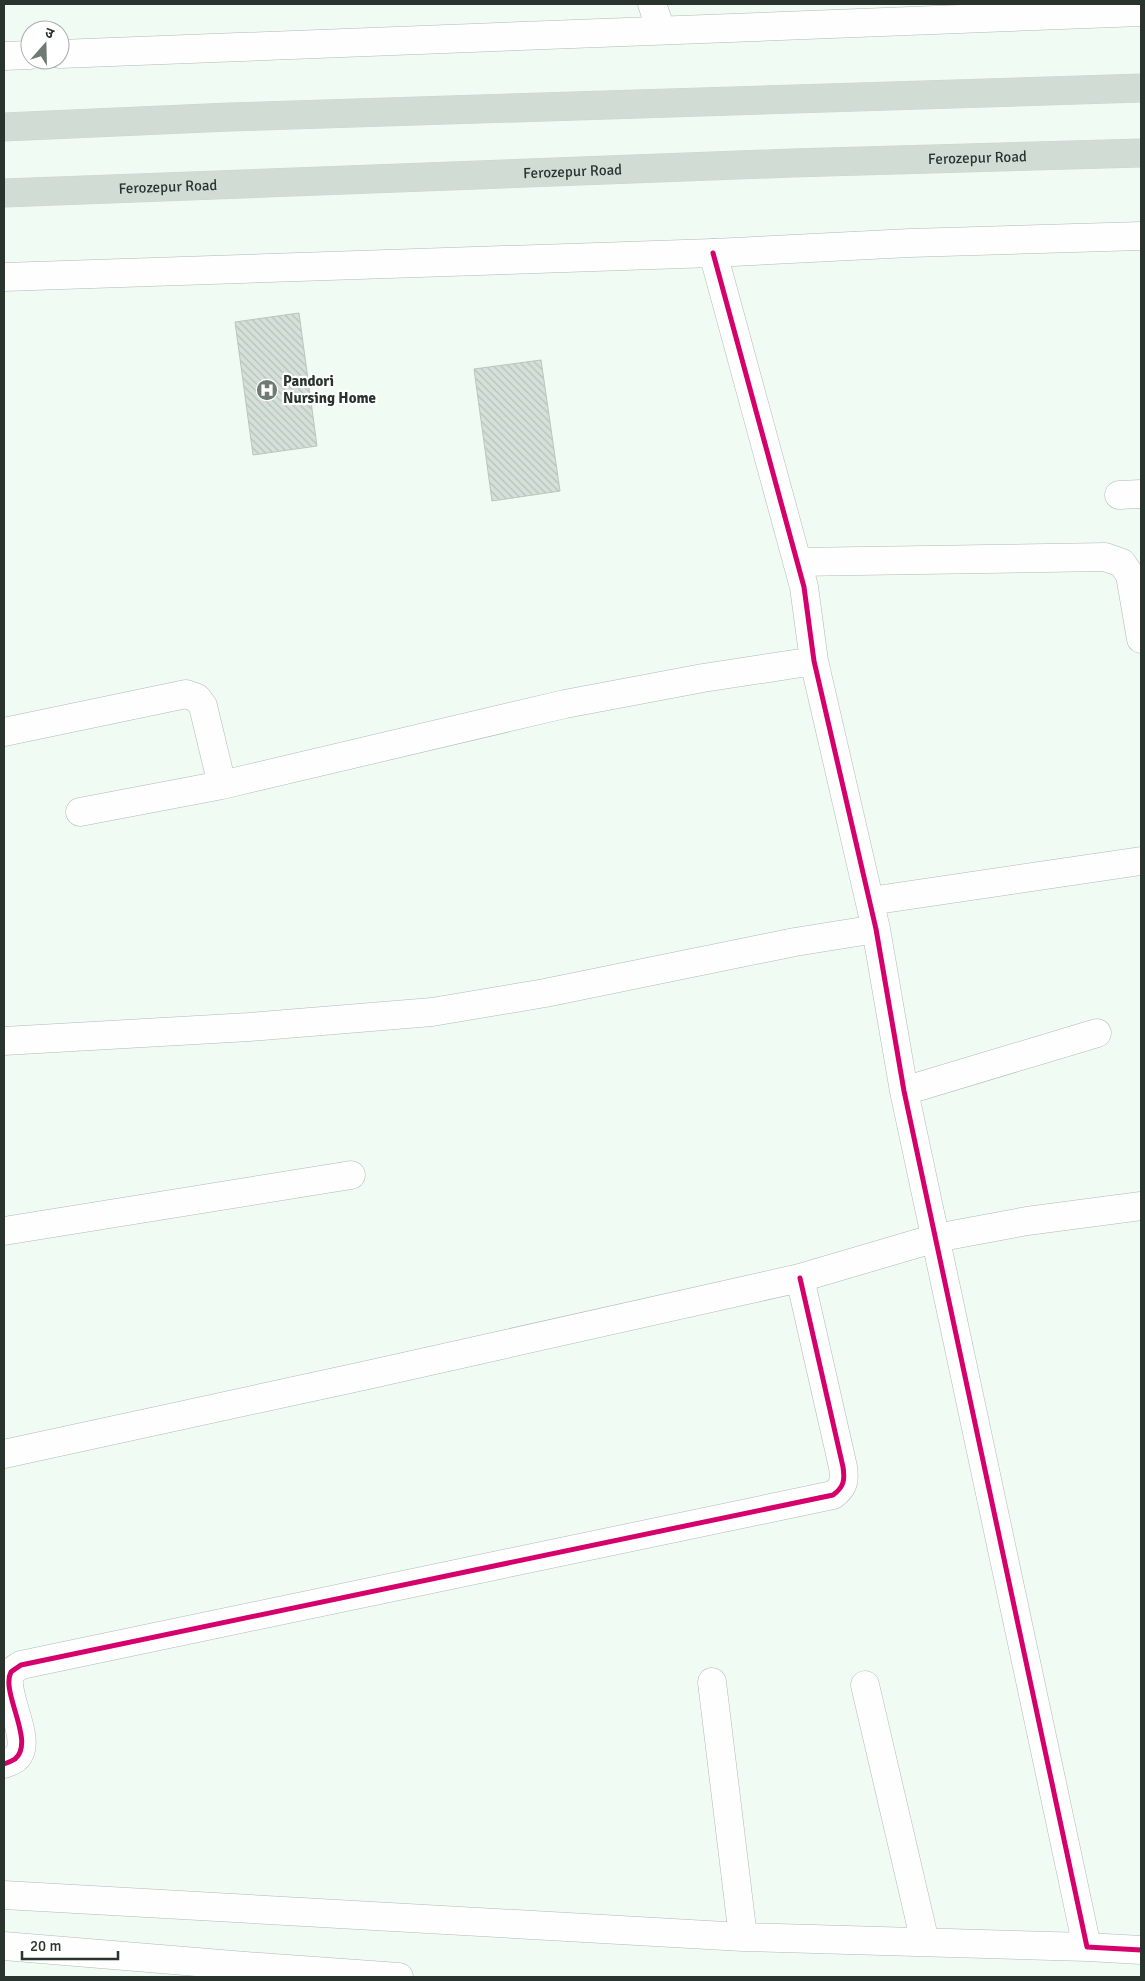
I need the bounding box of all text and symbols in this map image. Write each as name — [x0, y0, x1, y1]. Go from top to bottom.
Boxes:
north arrow — [20, 20, 70, 70]
text: उ — [43, 24, 57, 43]
street label: Ferozepur Road — [928, 147, 1027, 168]
street label: Ferozepur Road — [523, 160, 622, 182]
street label: Ferozepur Road — [118, 176, 218, 198]
place label: Pandori Nursing Home — [283, 372, 376, 407]
hospital icon: Pandori Nursing Home — [255, 378, 279, 402]
scale bar — [22, 1928, 119, 1960]
text: 20 m — [30, 1937, 61, 1955]

